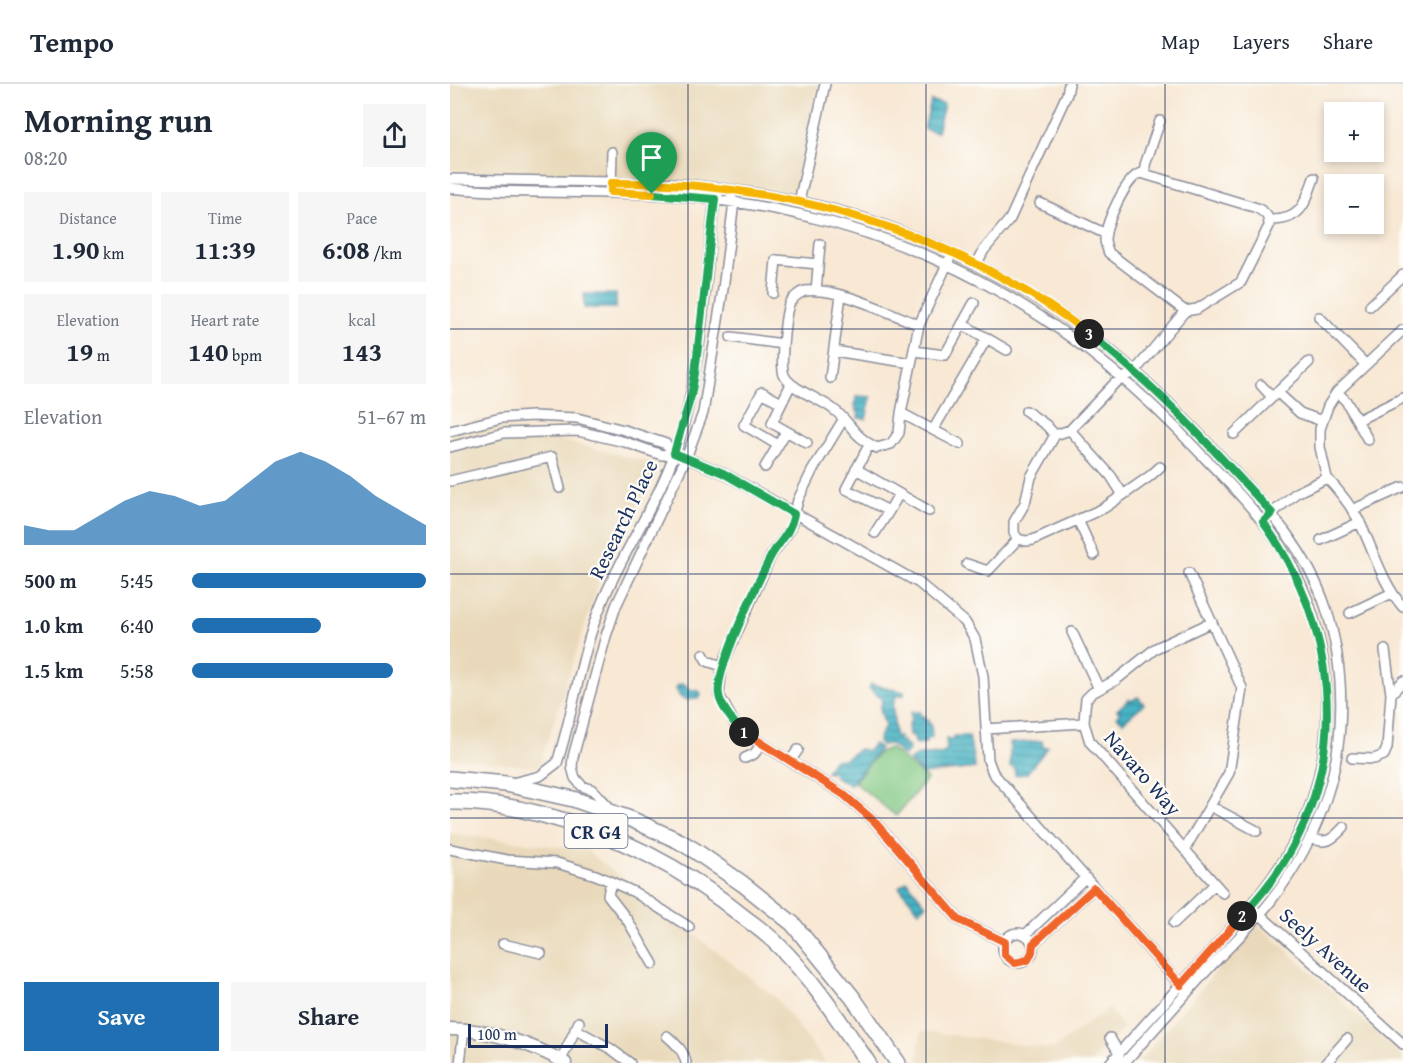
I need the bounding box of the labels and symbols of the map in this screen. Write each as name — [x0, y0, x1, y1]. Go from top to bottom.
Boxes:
pin — [626, 132, 677, 194]
pin: 3 — [1074, 319, 1104, 349]
street label: Research Place — [581, 454, 666, 584]
pin: 1 — [729, 717, 759, 747]
street label: Navaro Way — [1097, 723, 1189, 823]
road number: CR G4 — [564, 814, 628, 848]
street label: Seely Avenue — [1273, 900, 1379, 1000]
pin: 2 — [1227, 901, 1257, 931]
scale bar — [468, 1021, 608, 1048]

